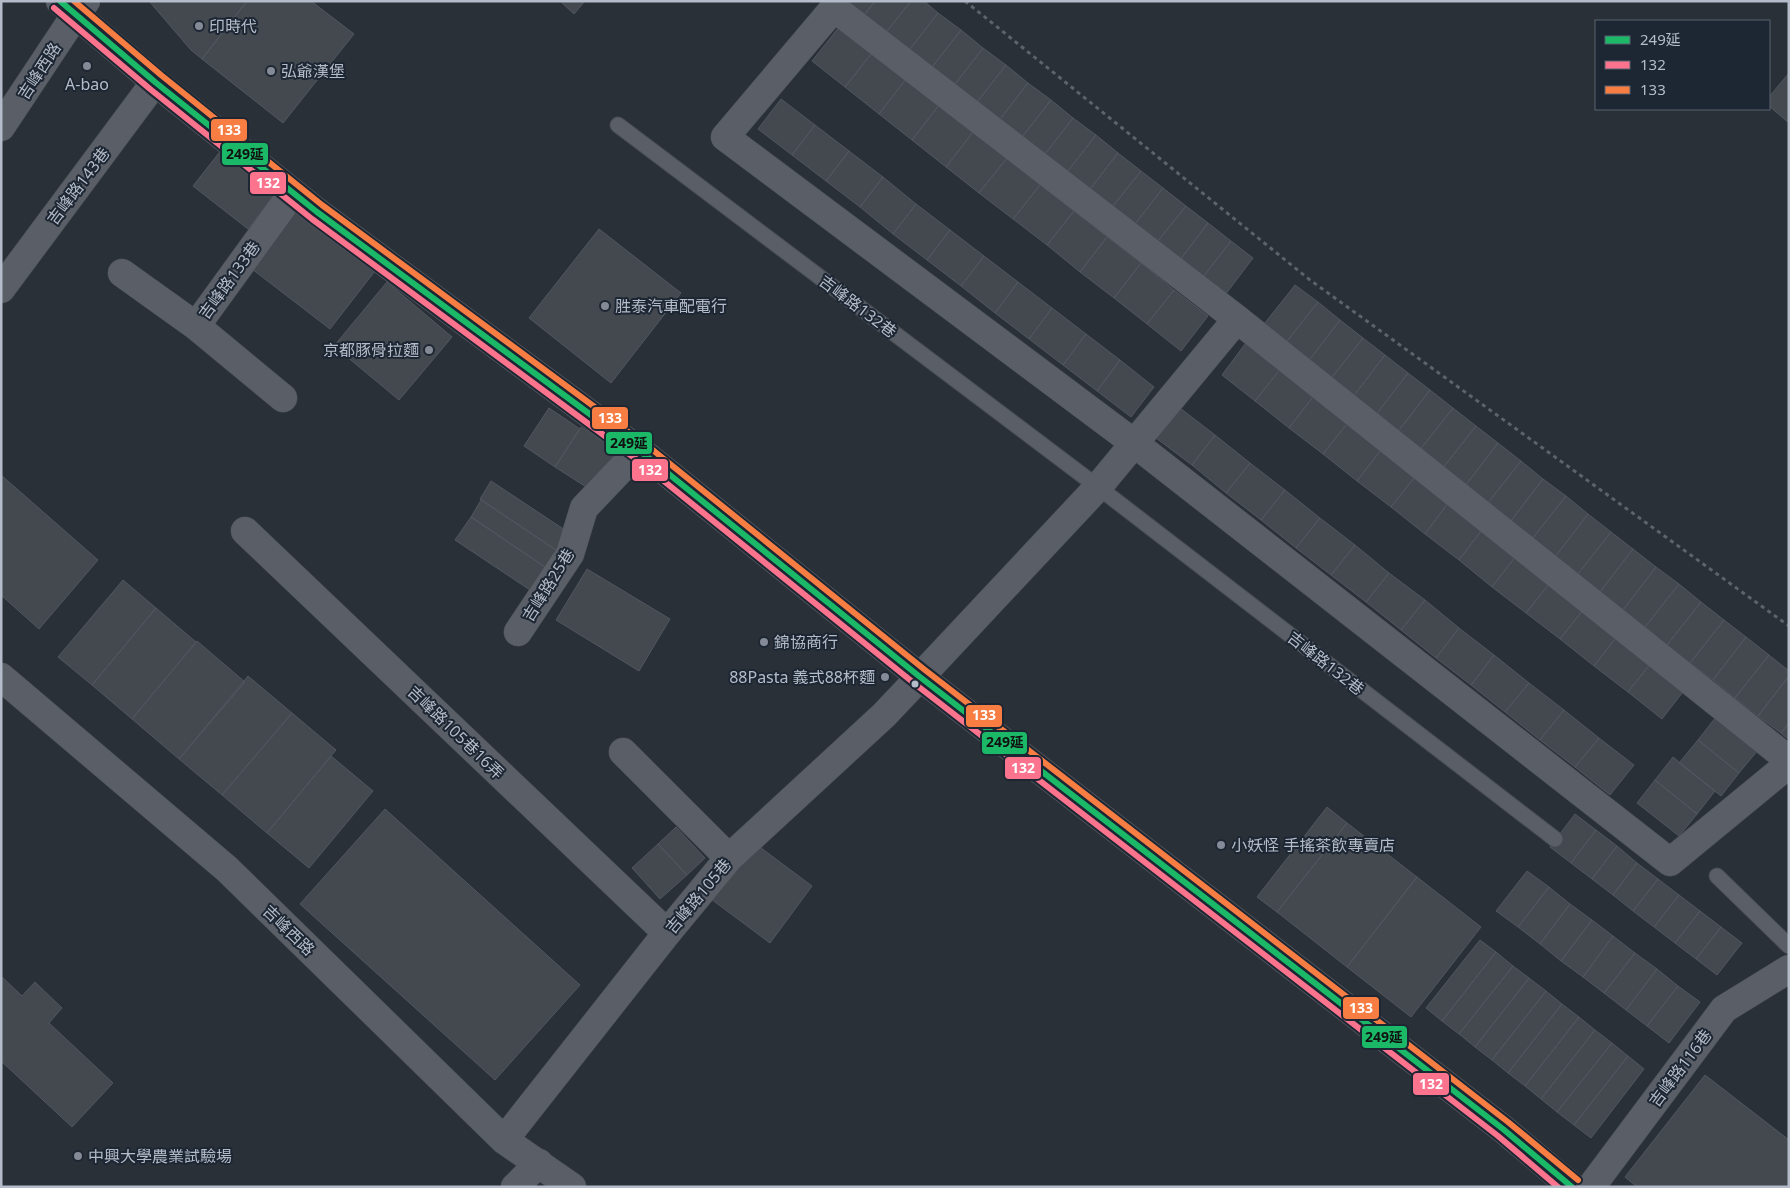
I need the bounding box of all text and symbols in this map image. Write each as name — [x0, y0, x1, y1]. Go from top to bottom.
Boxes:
place label: 印時代 — [209, 15, 257, 37]
marker: 印時代 — [193, 20, 205, 32]
legend — [1595, 20, 1770, 110]
text: 249延 — [1640, 29, 1681, 49]
street label: 吉峰西路 — [12, 38, 66, 104]
text: 132 — [1640, 54, 1666, 74]
marker: A-bao — [81, 60, 93, 72]
place label: 弘爺漢堡 — [281, 60, 345, 82]
marker: 弘爺漢堡 — [265, 65, 277, 77]
place label: A-bao — [65, 73, 109, 95]
text: 133 — [1640, 79, 1666, 99]
line badge: 133 — [210, 118, 248, 142]
text: 133 — [217, 120, 241, 139]
line badge: 249延 — [221, 142, 269, 166]
street label: 吉峰路143巷 — [42, 143, 114, 229]
text: 249延 — [226, 144, 264, 163]
line badge: 132 — [249, 171, 287, 195]
text: 132 — [256, 173, 280, 192]
street label: 吉峰路133巷 — [193, 237, 265, 323]
street label: 吉峰路132巷 — [815, 270, 901, 342]
place label: 胜泰汽車配電行 — [615, 295, 727, 317]
marker: 胜泰汽車配電行 — [599, 300, 611, 312]
place label: 京都豚骨拉麵 — [323, 339, 419, 361]
marker: 京都豚骨拉麵 — [423, 344, 435, 356]
line badge: 133 — [591, 406, 629, 430]
text: 133 — [598, 408, 622, 427]
line badge: 249延 — [605, 431, 653, 455]
text: 249延 — [610, 433, 648, 452]
line badge: 132 — [631, 458, 669, 482]
text: 132 — [638, 460, 662, 479]
street label: 吉峰路25巷 — [517, 544, 579, 626]
street label: 吉峰路132巷 — [1283, 626, 1369, 700]
place label: 錦協商行 — [774, 631, 838, 653]
marker: 錦協商行 — [758, 636, 770, 648]
place label: 88Pasta 義式88杯麵 — [729, 666, 875, 688]
marker: 88Pasta 義式88杯麵 — [879, 671, 891, 683]
unlabelled marker — [910, 679, 920, 689]
street label: 吉峰路105巷16弄 — [403, 680, 509, 784]
line badge: 133 — [965, 704, 1003, 728]
text: 133 — [972, 705, 996, 724]
line badge: 249延 — [981, 731, 1028, 755]
text: 249延 — [986, 732, 1024, 751]
line badge: 132 — [1004, 756, 1042, 780]
text: 132 — [1011, 758, 1035, 777]
place label: 小妖怪 手搖茶飲專賣店 — [1231, 834, 1395, 856]
marker: 小妖怪 手搖茶飲專賣店 — [1215, 839, 1227, 851]
street label: 吉峰路105巷 — [660, 854, 736, 938]
street label: 吉峰西路 — [258, 900, 320, 960]
line badge: 133 — [1342, 996, 1380, 1020]
text: 133 — [1349, 998, 1373, 1017]
line badge: 249延 — [1361, 1025, 1408, 1049]
street label: 吉峰路116巷 — [1644, 1025, 1716, 1111]
text: 249延 — [1365, 1027, 1403, 1046]
line badge: 132 — [1412, 1072, 1450, 1096]
text: 132 — [1419, 1074, 1443, 1093]
place label: 中興大學農業試驗場 — [88, 1145, 232, 1167]
marker: 中興大學農業試驗場 — [72, 1150, 84, 1162]

